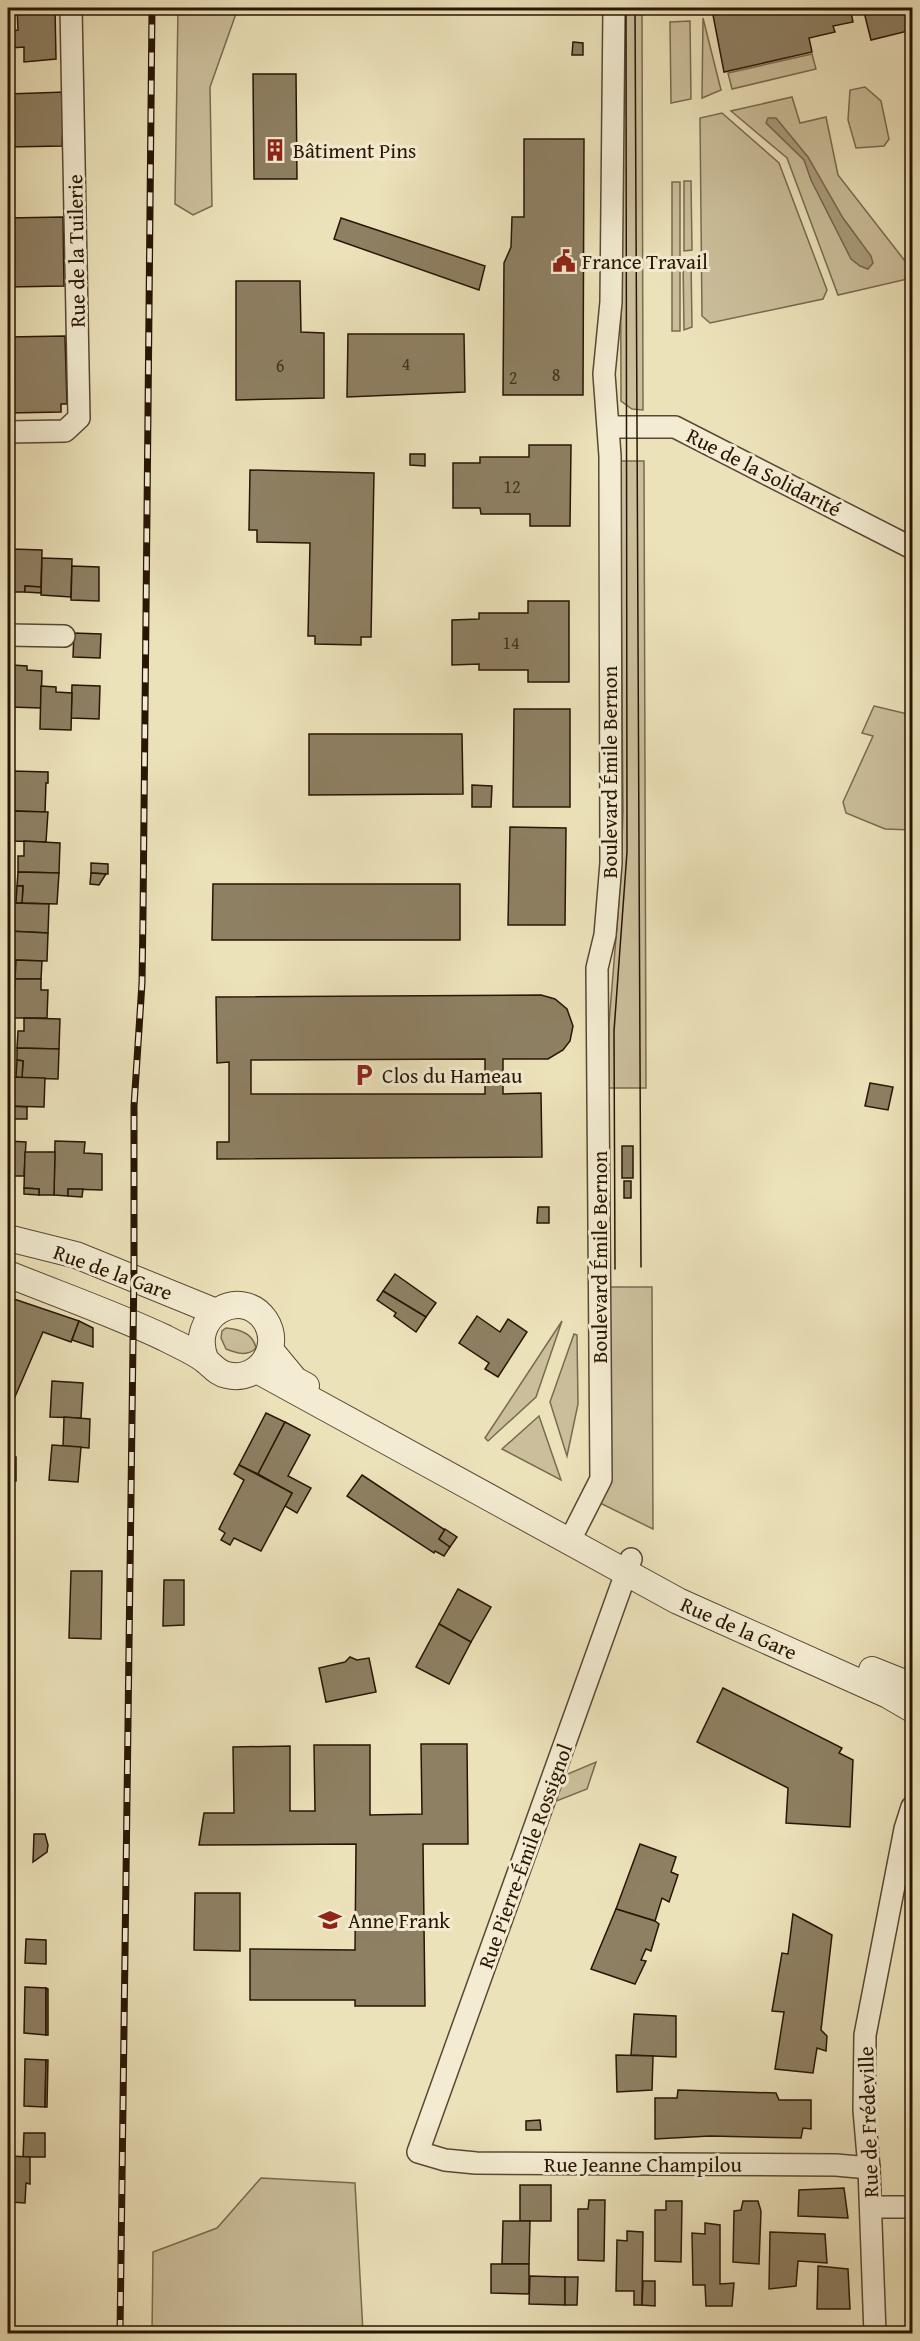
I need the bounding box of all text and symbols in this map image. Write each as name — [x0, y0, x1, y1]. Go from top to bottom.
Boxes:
place label: Bâtiment Pins — [293, 135, 416, 166]
building icon: Bâtiment Pins — [262, 137, 288, 163]
street label: Rue de la Tuilerie — [59, 174, 93, 328]
place label: France Travail — [582, 246, 708, 277]
public building icon: France Travail — [551, 248, 577, 274]
house number: 4 — [402, 350, 410, 377]
house number: 6 — [276, 352, 284, 379]
house number: 8 — [552, 361, 560, 388]
house number: 2 — [509, 364, 517, 391]
street label: Rue de la Solidarité — [681, 420, 847, 524]
house number: 12 — [503, 473, 521, 500]
house number: 14 — [502, 629, 520, 656]
street label: Boulevard Émile Bernon — [594, 665, 625, 878]
place label: Clos du Hameau — [382, 1060, 523, 1091]
parking icon: Clos du Hameau — [351, 1062, 377, 1088]
street label: Boulevard Émile Bernon — [584, 1150, 615, 1363]
street label: Rue de la Gare — [49, 1236, 177, 1308]
street label: Rue de la Gare — [676, 1589, 802, 1668]
street label: Rue Pierre-Émile Rossignol — [470, 1739, 580, 1973]
place label: Anne Frank — [348, 1905, 450, 1936]
school or university icon: Anne Frank — [317, 1907, 343, 1933]
street label: Rue de Frédeville — [850, 2046, 886, 2198]
street label: Rue Jeanne Champilou — [544, 2149, 743, 2180]

